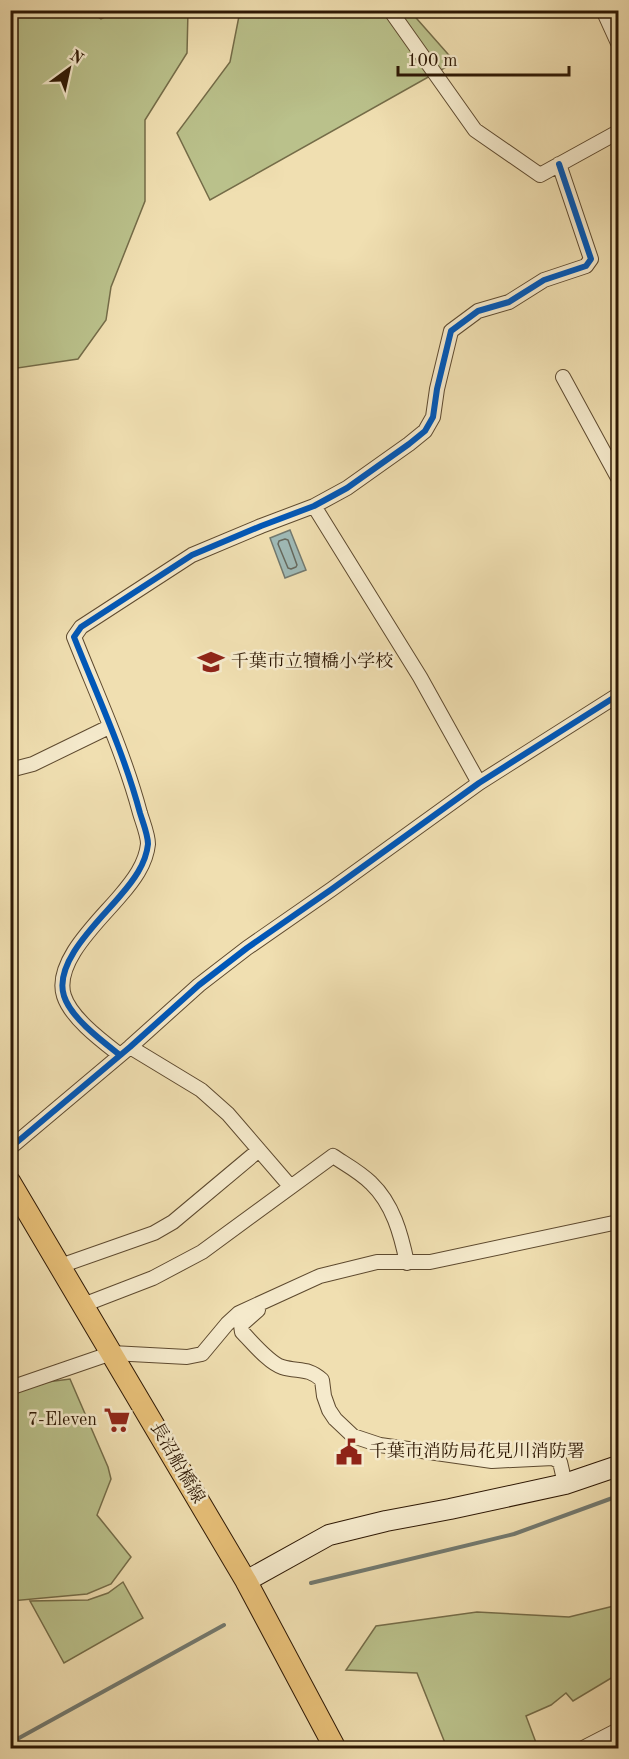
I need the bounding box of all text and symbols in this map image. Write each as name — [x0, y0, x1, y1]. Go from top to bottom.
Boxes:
north arrow — [39, 39, 99, 99]
scale bar — [398, 39, 569, 77]
text: N — [67, 48, 86, 69]
text: 100 m — [407, 52, 458, 70]
school or university icon: 千葉市立犢橋小学校 — [196, 647, 226, 677]
place label: 千葉市立犢橋小学校 — [231, 651, 393, 671]
supermarket icon: 7-Eleven — [102, 1405, 132, 1435]
place label: 7-Eleven — [28, 1411, 97, 1429]
street label: 長沼船橋線 — [147, 1419, 209, 1506]
public building icon: 千葉市消防局花見川消防署 — [334, 1437, 364, 1467]
place label: 千葉市消防局花見川消防署 — [369, 1441, 585, 1461]

